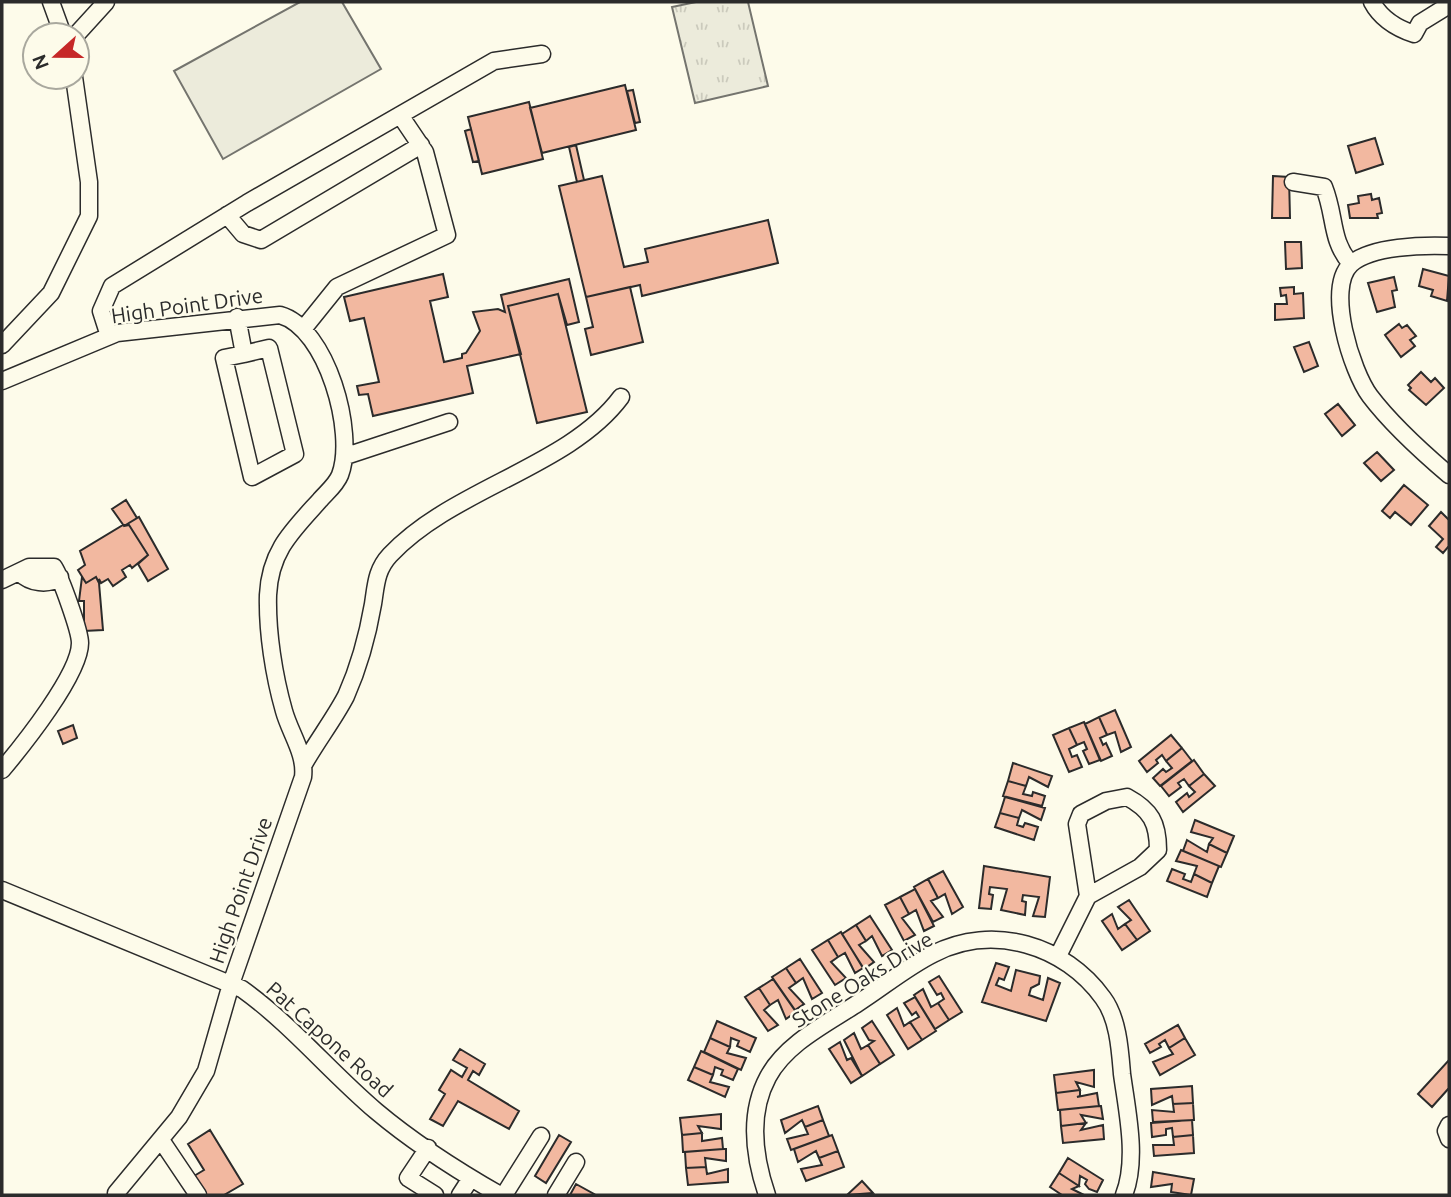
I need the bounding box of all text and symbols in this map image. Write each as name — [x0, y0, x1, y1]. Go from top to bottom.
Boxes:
north arrow — [21, 21, 91, 91]
text: N — [27, 52, 53, 73]
street label: High Point Drive — [110, 282, 264, 328]
street label: High Point Drive — [204, 814, 276, 966]
street label: Stone Oaks Drive — [787, 926, 937, 1032]
street label: Pat Capone Road — [262, 976, 398, 1102]

